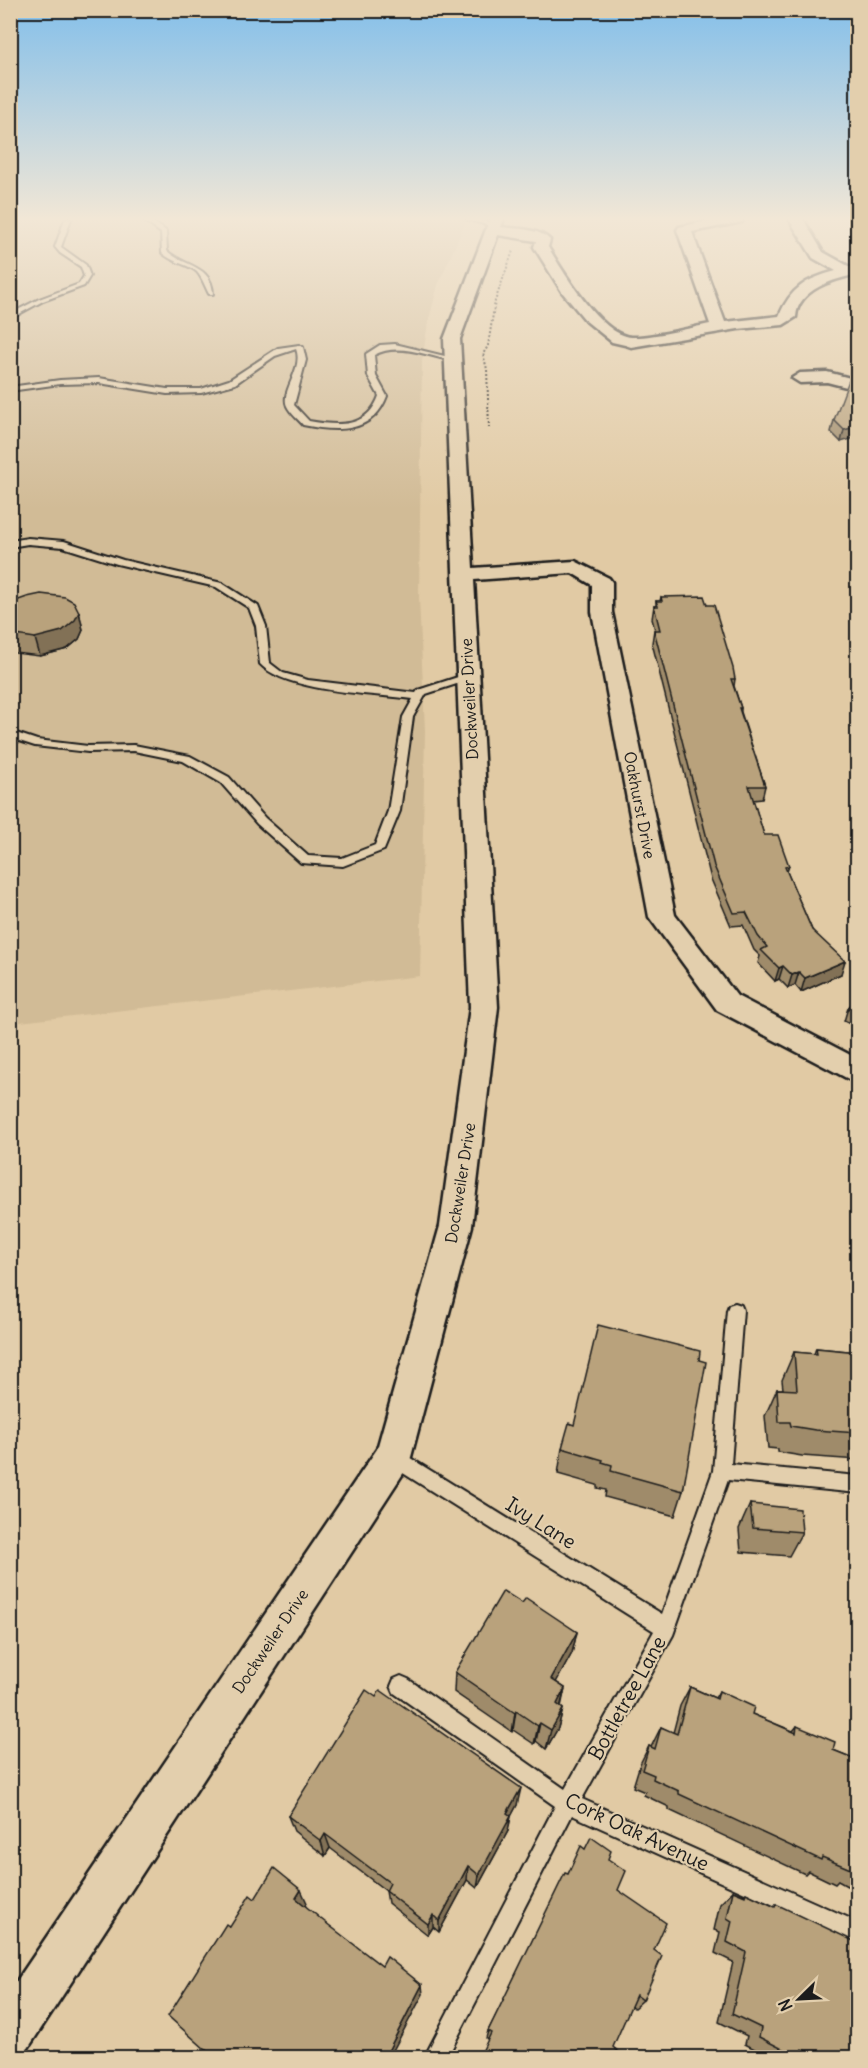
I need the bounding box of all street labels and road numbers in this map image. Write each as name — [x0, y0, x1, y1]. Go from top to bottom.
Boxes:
street label: Dockweiler Drive — [456, 638, 482, 760]
street label: Oakhurst Drive — [620, 750, 660, 860]
street label: Dockweiler Drive — [441, 1121, 479, 1245]
street label: Ivy Lane — [501, 1491, 581, 1554]
street label: Dockweiler Drive — [228, 1585, 312, 1697]
street label: Bottletree Lane — [582, 1631, 671, 1764]
street label: Cork Oak Avenue — [561, 1787, 713, 1876]

